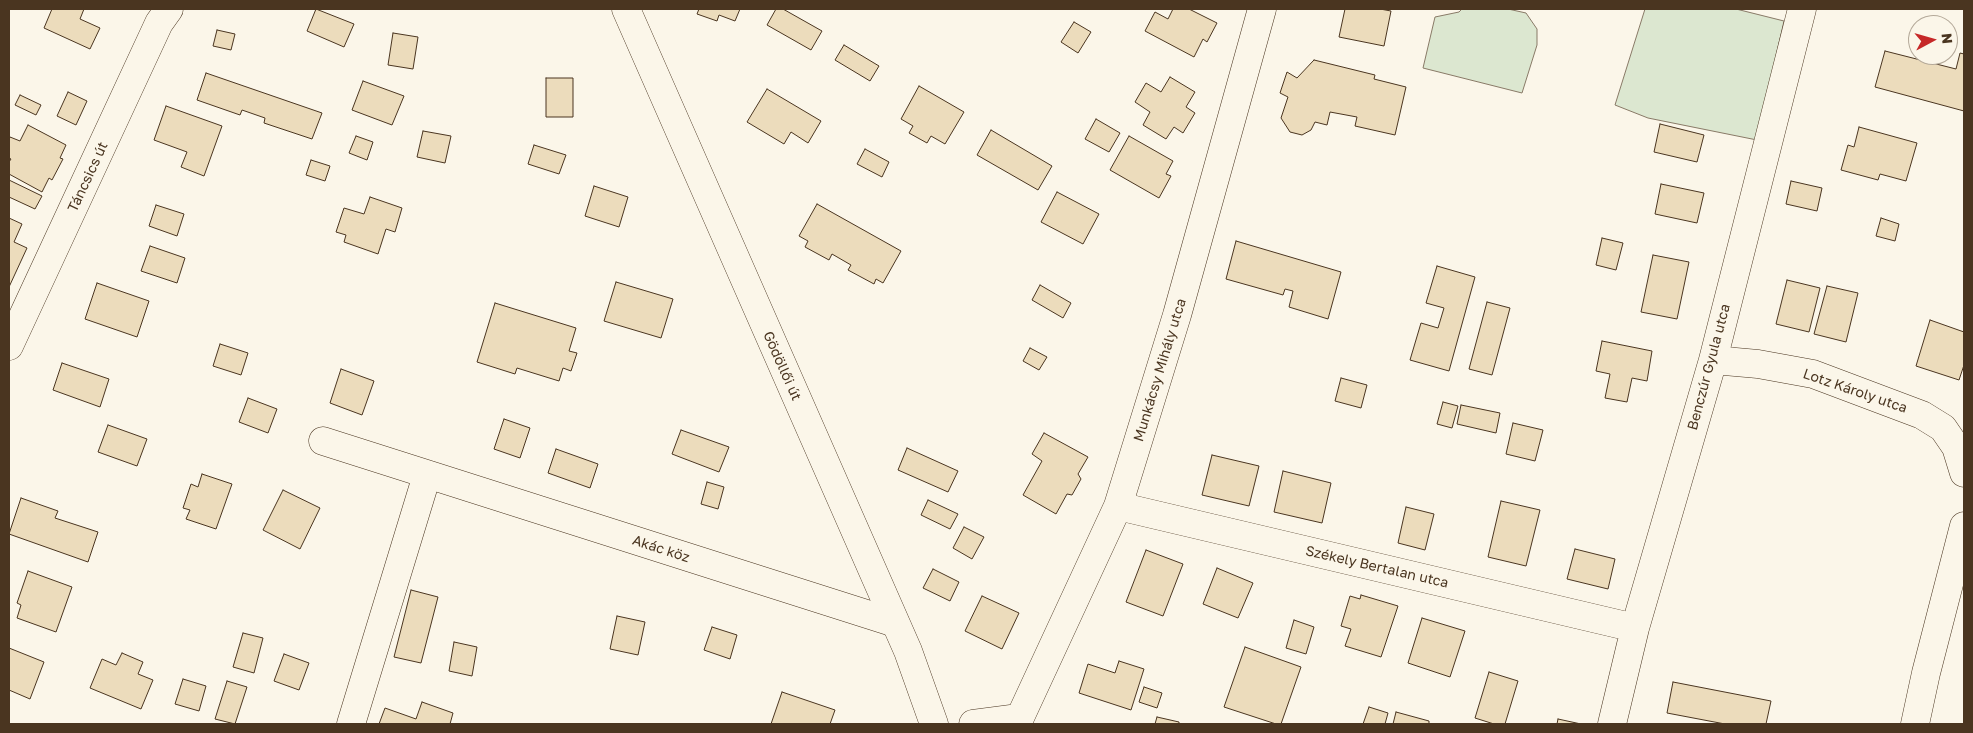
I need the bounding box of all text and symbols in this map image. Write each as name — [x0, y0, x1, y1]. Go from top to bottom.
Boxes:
north arrow — [1908, 15, 1958, 65]
text: N — [1938, 32, 1956, 45]
street label: Táncsics út — [64, 139, 112, 215]
street label: Munkácsy Mihály utca — [1130, 296, 1190, 444]
street label: Benczúr Gyula utca — [1684, 302, 1734, 432]
street label: Gödöllői út — [759, 329, 805, 403]
street label: Lotz Károly utca — [1801, 365, 1909, 417]
street label: Akác köz — [630, 532, 692, 566]
street label: Székely Bertalan utca — [1304, 542, 1450, 592]

